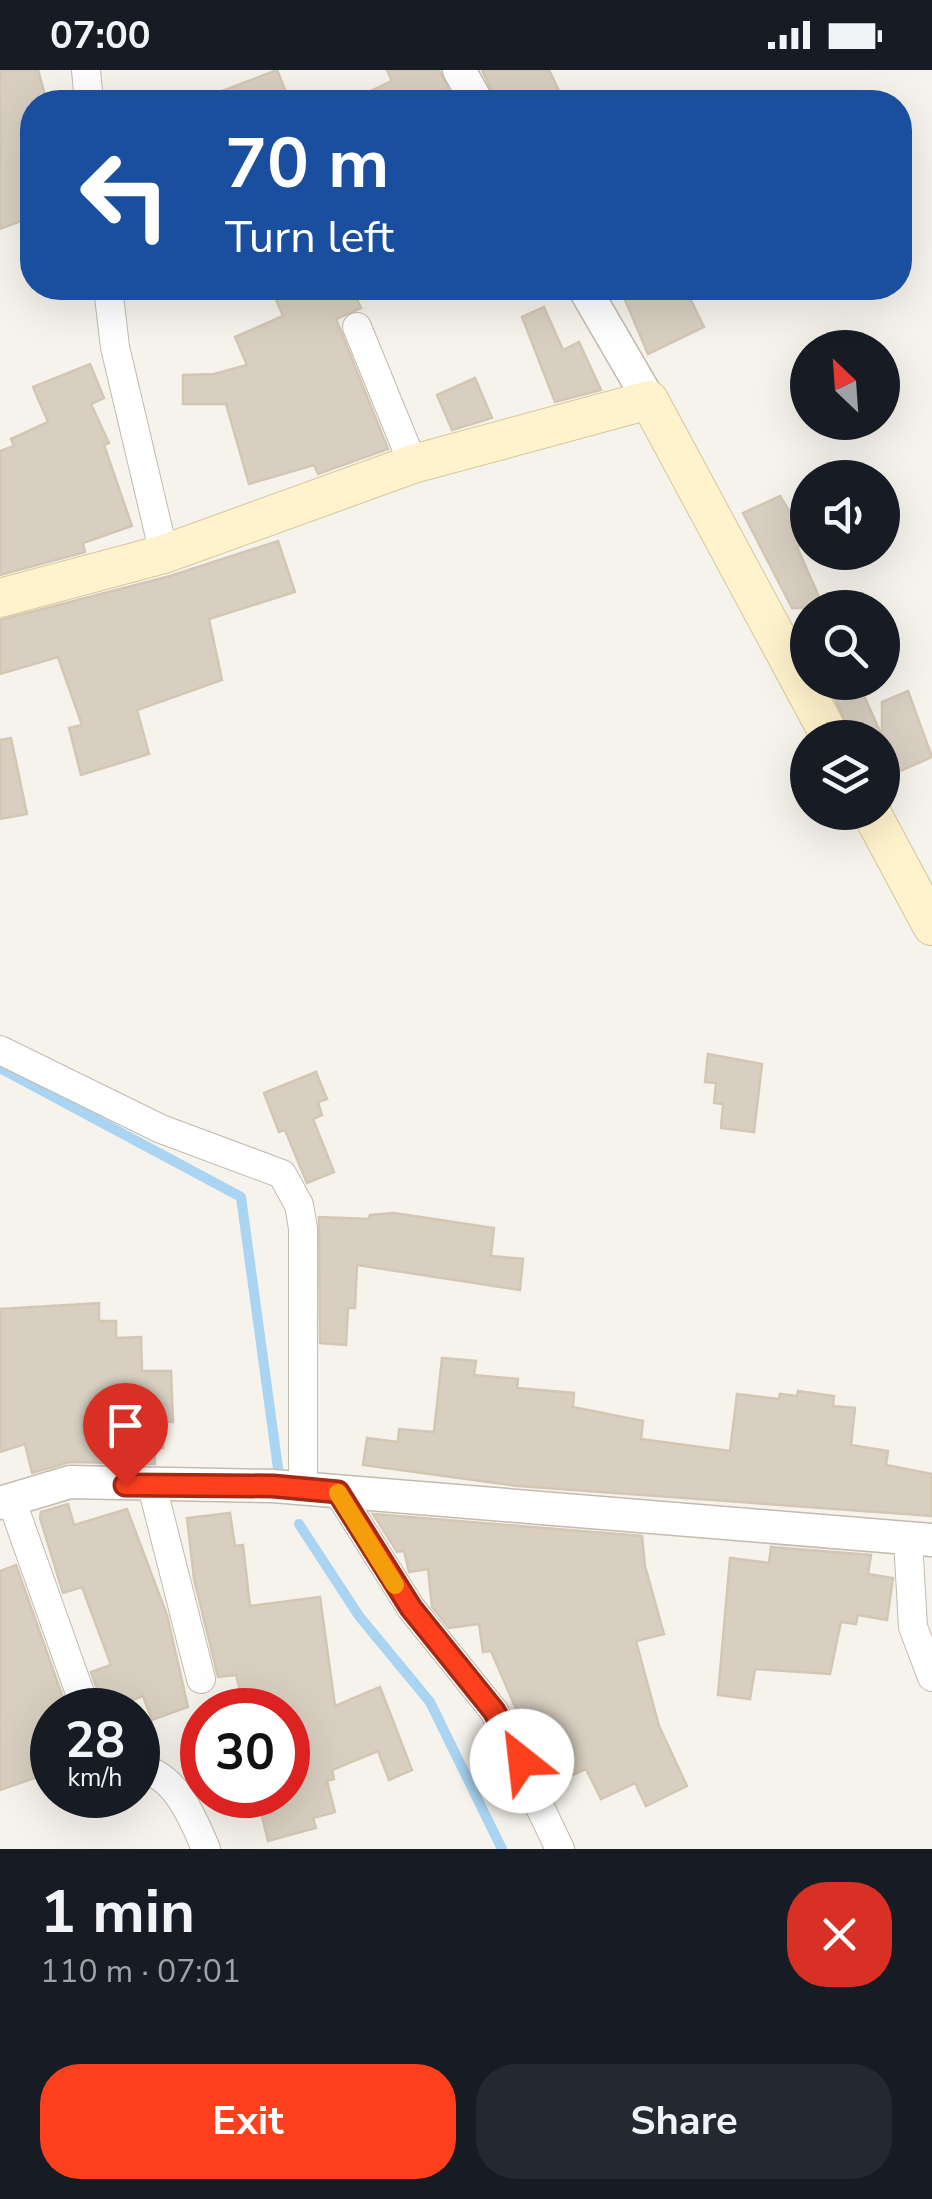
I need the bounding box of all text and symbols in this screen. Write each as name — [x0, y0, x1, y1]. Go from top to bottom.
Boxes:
text: 07:00 — [50, 10, 151, 61]
text: 70 m — [225, 116, 389, 212]
icon: left — [60, 130, 190, 260]
text: Turn left — [225, 207, 394, 268]
north arrow — [790, 330, 900, 440]
map controls — [790, 330, 900, 830]
button: sound — [790, 460, 900, 570]
button: search — [790, 590, 900, 700]
button: layers — [790, 720, 900, 830]
pin — [83, 1383, 168, 1486]
icon: arrive — [98, 1398, 153, 1453]
speed limit sign: 30 — [180, 1688, 310, 1818]
text: 28 — [65, 1706, 125, 1775]
position arrow — [470, 1709, 574, 1813]
text: km/h — [67, 1761, 123, 1795]
text: 1 min — [40, 1871, 195, 1953]
button: close — [787, 1882, 892, 1987]
text: 110 m · 07:01 — [40, 1950, 241, 1993]
button: Exit — [40, 2064, 456, 2179]
button: Share — [476, 2064, 892, 2179]

